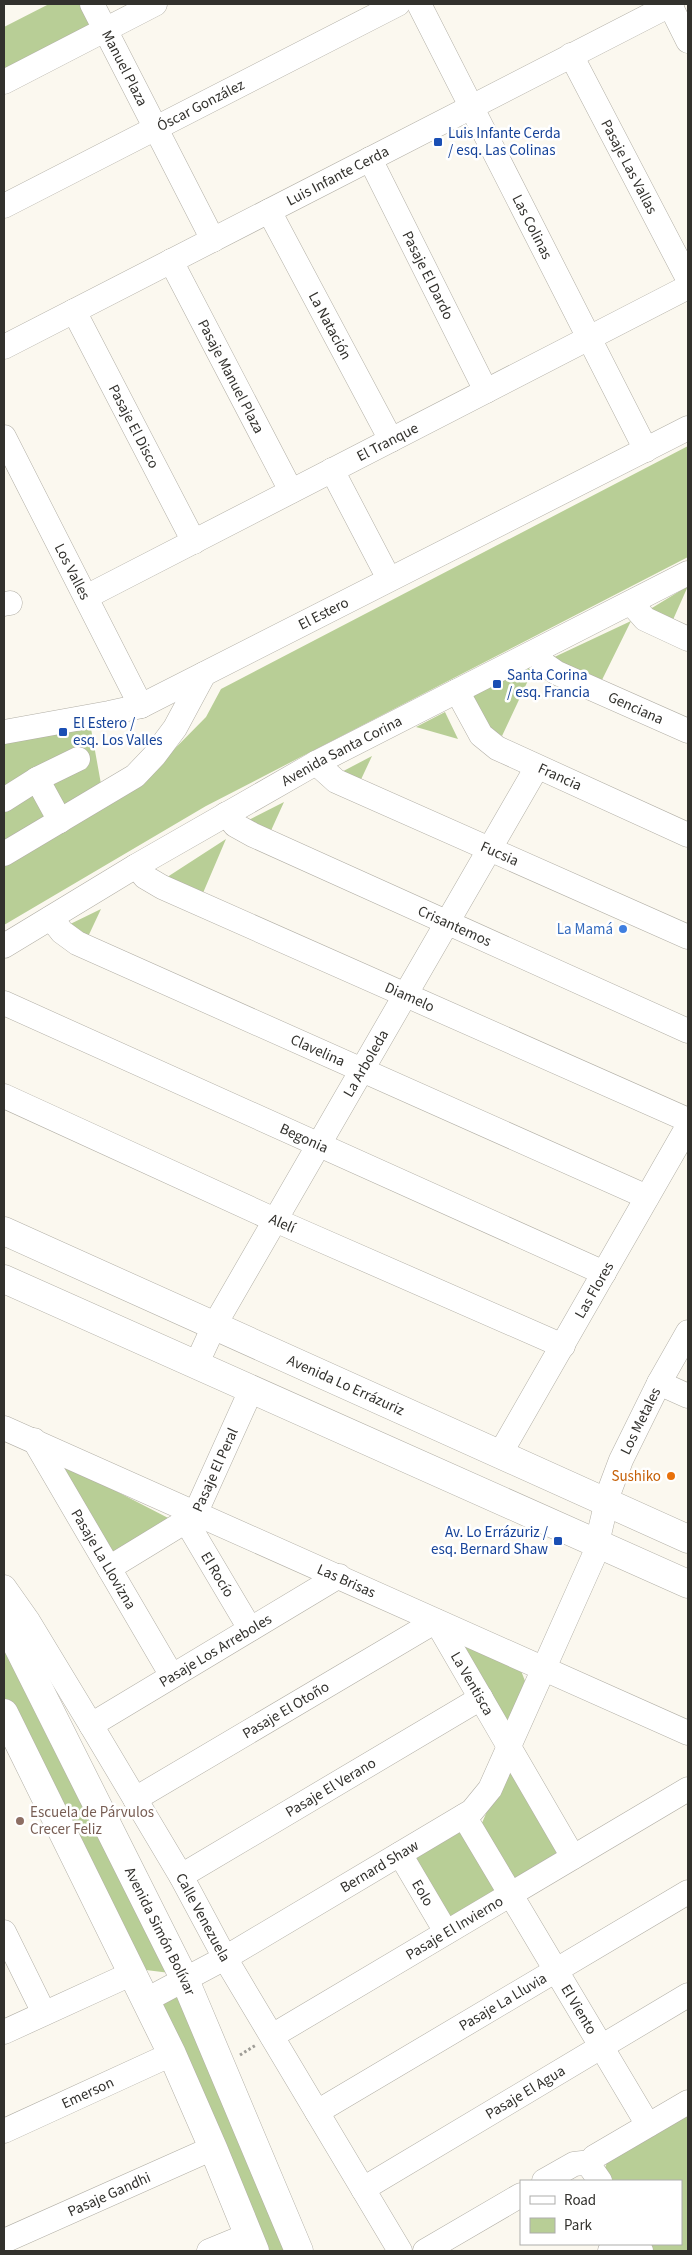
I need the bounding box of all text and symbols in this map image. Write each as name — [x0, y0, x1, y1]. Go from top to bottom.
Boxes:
street label: Manuel Plaza — [97, 27, 153, 110]
street label: Óscar González — [153, 74, 248, 136]
street label: Pasaje Las Vallas — [596, 116, 663, 218]
place label: Luis Infante Cerda / esq. Las Colinas — [448, 123, 561, 161]
marker: Luis Infante Cerda / esq. Las Colinas — [432, 136, 444, 148]
street label: Luis Infante Cerda — [283, 141, 393, 211]
street label: Las Colinas — [507, 191, 558, 263]
street label: Pasaje El Dardo — [397, 227, 459, 323]
street label: La Natación — [303, 288, 357, 363]
street label: Pasaje Manuel Plaza — [193, 315, 270, 437]
street label: Pasaje El Disco — [103, 381, 164, 472]
street label: El Tranque — [353, 417, 422, 466]
street label: Los Valles — [49, 540, 96, 603]
street label: El Estero — [294, 592, 352, 635]
place label: Santa Corina / esq. Francia — [507, 665, 590, 703]
marker: Santa Corina / esq. Francia — [491, 678, 503, 690]
street label: Genciana — [605, 686, 667, 729]
street label: Avenida Santa Corina — [277, 710, 406, 791]
place label: El Estero / esq. Los Valles — [73, 713, 163, 751]
marker: El Estero / esq. Los Valles — [57, 726, 69, 738]
street label: Francia — [535, 758, 585, 796]
street label: Fucsia — [477, 836, 522, 871]
street label: Crisantemos — [414, 900, 495, 952]
place label: La Mamá — [557, 919, 613, 940]
marker: La Mamá — [617, 923, 629, 935]
street label: Diamelo — [382, 977, 438, 1017]
street label: La Arboleda — [338, 1026, 394, 1101]
street label: Clavelina — [287, 1029, 348, 1072]
street label: Begonia — [276, 1118, 332, 1158]
street label: Alelí — [266, 1208, 300, 1239]
street label: Las Flores — [569, 1258, 619, 1322]
street label: Avenida Lo Errázuriz — [284, 1349, 408, 1421]
street label: Los Metales — [615, 1384, 666, 1458]
street label: Pasaje El Peral — [187, 1424, 243, 1515]
place label: Sushiko — [611, 1466, 661, 1487]
marker: Sushiko — [665, 1470, 677, 1482]
street label: Pasaje La Llovizna — [66, 1505, 141, 1613]
place label: Av. Lo Errázuriz / esq. Bernard Shaw — [431, 1522, 549, 1560]
marker: Av. Lo Errázuriz / esq. Bernard Shaw — [552, 1535, 564, 1547]
street label: El Rocío — [196, 1547, 239, 1601]
street label: Las Brisas — [314, 1558, 379, 1603]
street label: Pasaje Los Arreboles — [155, 1608, 276, 1692]
street label: La Ventisca — [446, 1648, 499, 1719]
street label: Pasaje El Otoño — [238, 1676, 333, 1744]
street label: Pasaje El Verano — [281, 1752, 380, 1822]
place label: Escuela de Párvulos Crecer Feliz — [30, 1802, 154, 1840]
marker: Escuela de Párvulos Crecer Feliz — [14, 1815, 26, 1827]
street label: Bernard Shaw — [336, 1834, 423, 1898]
street label: Avenida Simón Bolívar — [119, 1863, 201, 1999]
street label: Calle Venezuela — [171, 1869, 236, 1966]
street label: Eolo — [407, 1875, 439, 1910]
street label: Pasaje El Invierno — [402, 1891, 507, 1965]
street label: Pasaje La Lluvia — [455, 1968, 551, 2036]
street label: El Viento — [556, 1980, 602, 2038]
street label: Pasaje El Agua — [481, 2060, 569, 2124]
street label: Emerson — [58, 2072, 117, 2114]
street label: Pasaje Gandhi — [64, 2167, 154, 2222]
legend — [520, 2180, 682, 2245]
text: Road — [564, 2190, 596, 2211]
text: Park — [564, 2215, 593, 2236]

